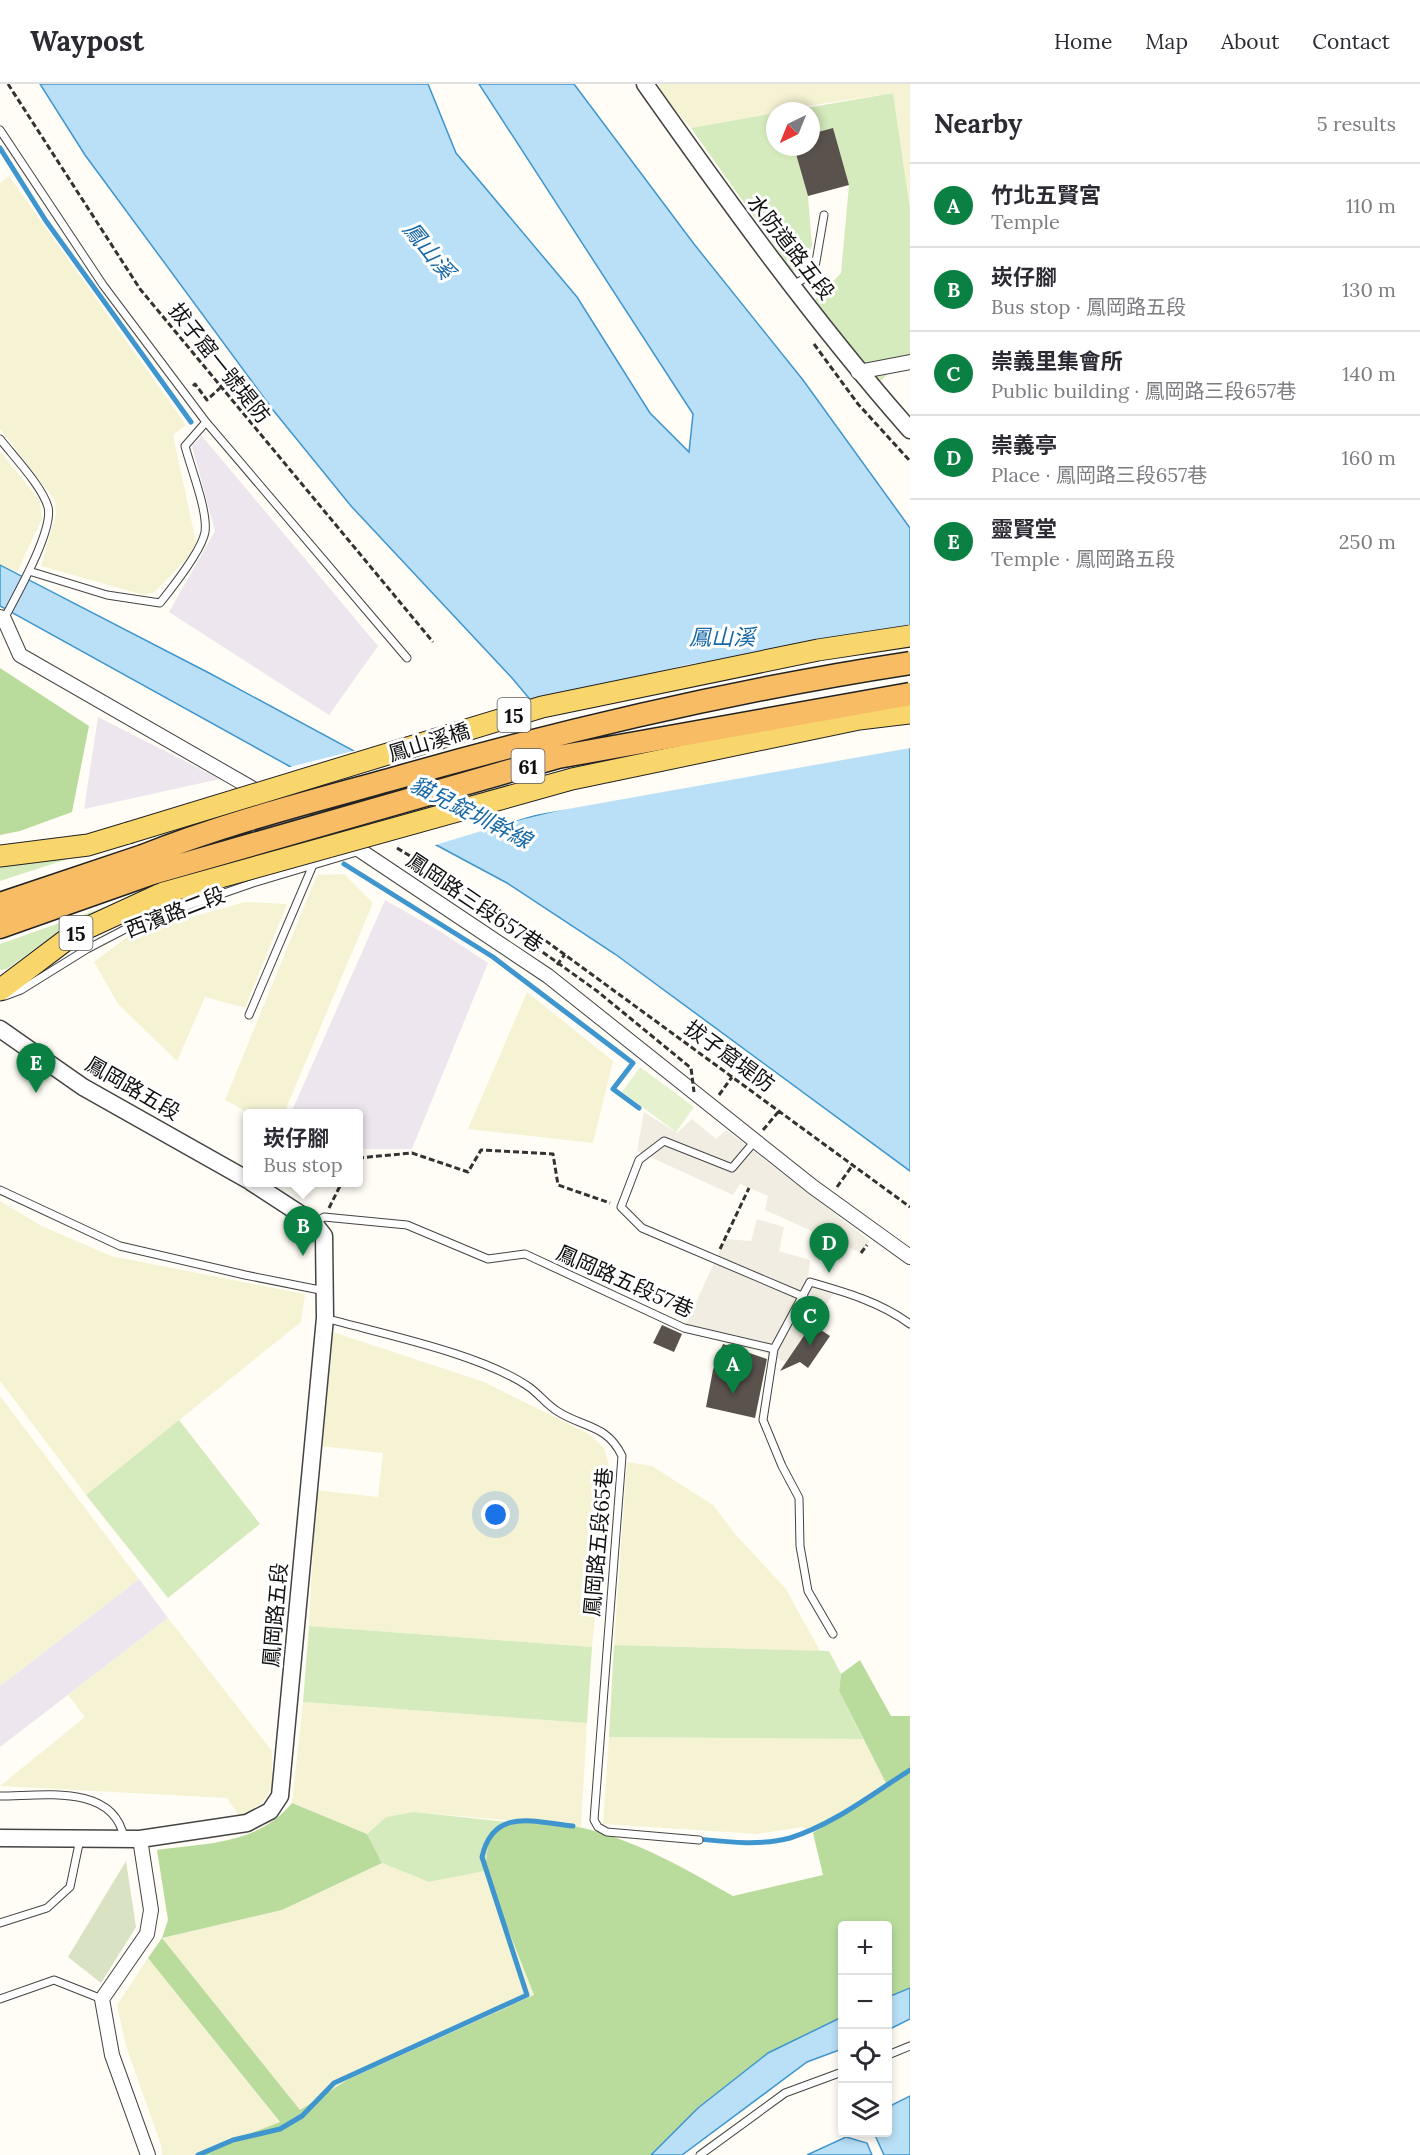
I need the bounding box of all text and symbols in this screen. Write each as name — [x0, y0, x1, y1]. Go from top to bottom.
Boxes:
text: Waypost — [30, 23, 144, 59]
text: Home — [1054, 28, 1112, 55]
text: Map — [1145, 28, 1188, 55]
text: About — [1221, 28, 1279, 55]
text: Contact — [1312, 28, 1390, 55]
north arrow — [766, 102, 820, 156]
text: Nearby — [934, 107, 1022, 140]
text: 5 results — [1317, 111, 1396, 136]
text: 竹北五賢宮 — [991, 181, 1101, 209]
street label: 水防道路五段 — [742, 189, 840, 305]
text: A — [947, 193, 960, 218]
text: 110 m — [1346, 193, 1396, 218]
text: Temple — [991, 209, 1060, 234]
water label: 鳳山溪 — [397, 216, 463, 287]
text: 崁仔腳 — [991, 263, 1057, 291]
text: B — [947, 277, 960, 302]
text: 130 m — [1342, 277, 1396, 302]
text: Bus stop · 鳳岡路五段 — [991, 294, 1186, 319]
street label: 拔子窟一號堤防 — [163, 297, 277, 429]
text: 崇義里集會所 — [991, 347, 1123, 375]
text: C — [947, 361, 960, 386]
text: 140 m — [1342, 361, 1396, 386]
text: Public building · 鳳岡路三段657巷 — [991, 378, 1296, 403]
text: 崇義亭 — [991, 431, 1057, 459]
text: D — [946, 445, 961, 470]
text: 160 m — [1342, 445, 1396, 470]
text: Place · 鳳岡路三段657巷 — [991, 462, 1207, 487]
text: 靈賢堂 — [991, 515, 1057, 543]
text: E — [947, 529, 960, 554]
text: 250 m — [1339, 529, 1396, 554]
text: Temple · 鳳岡路五段 — [991, 546, 1175, 571]
water label: 鳳山溪 — [689, 623, 758, 651]
road number: 15 — [498, 698, 530, 732]
street label: 鳳山溪橋 — [385, 717, 473, 767]
road number: 61 — [512, 749, 544, 783]
water label: 貓兒錠圳幹線 — [406, 770, 539, 856]
street label: 鳳岡路三段657巷 — [401, 846, 549, 958]
street label: 西濱路二段 — [121, 881, 229, 943]
road number: 15 — [60, 916, 92, 950]
street label: 拔子窟堤防 — [680, 1014, 780, 1098]
pin: E — [16, 1044, 56, 1093]
street label: 鳳岡路五段 — [81, 1050, 185, 1126]
popup — [243, 1109, 363, 1187]
text: 崁仔腳 — [263, 1124, 329, 1152]
text: Bus stop — [263, 1152, 343, 1177]
pin: B — [284, 1206, 322, 1256]
pin: D — [810, 1224, 848, 1273]
street label: 鳳岡路五段57巷 — [552, 1239, 698, 1323]
pin: C — [790, 1296, 830, 1346]
pin: A — [714, 1344, 752, 1394]
street label: 鳳岡路五段65巷 — [578, 1466, 618, 1618]
your location — [481, 1500, 510, 1529]
street label: 鳳岡路五段 — [257, 1562, 293, 1668]
map controls — [838, 1921, 892, 2137]
button: + — [838, 1921, 892, 1975]
button: − — [838, 1975, 892, 2029]
button: locate — [838, 2029, 892, 2083]
button: layers — [838, 2083, 892, 2137]

